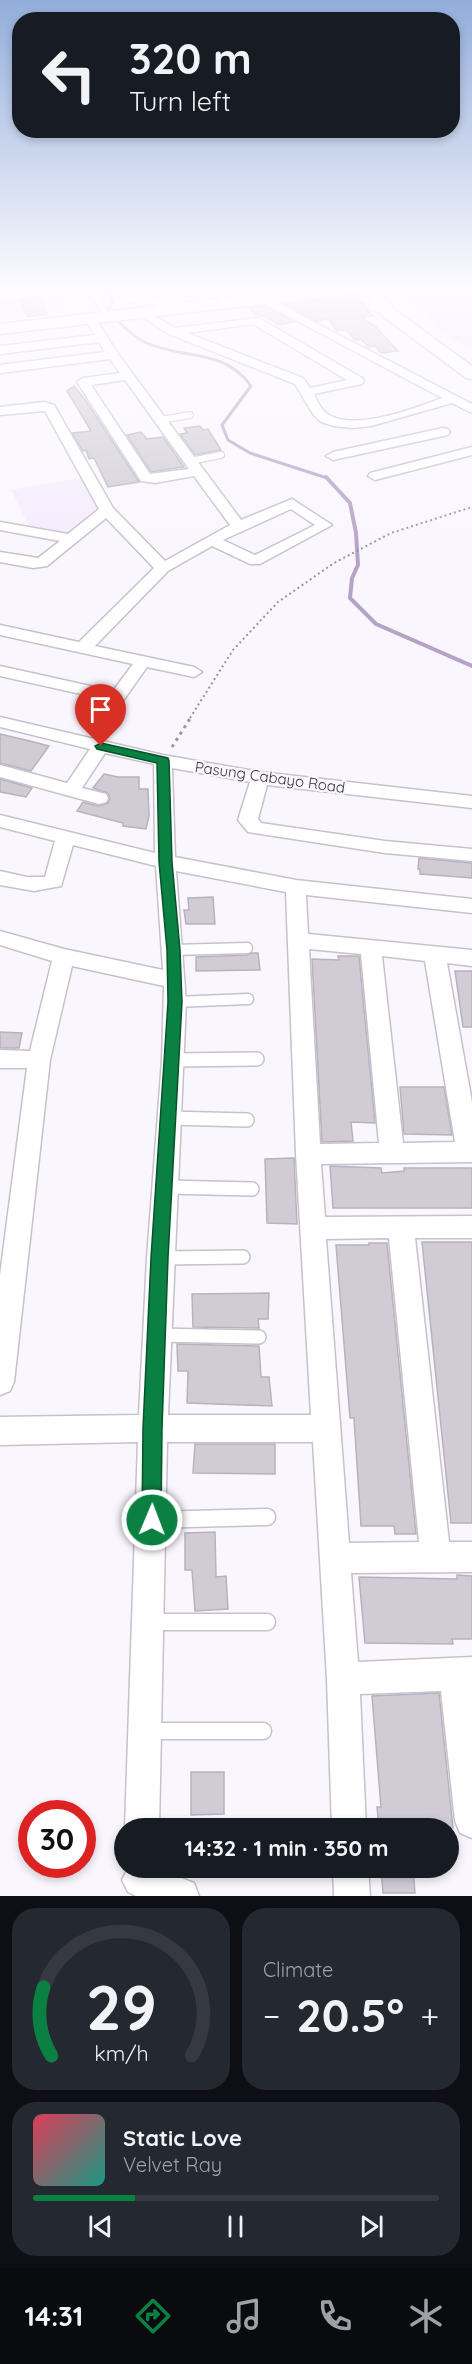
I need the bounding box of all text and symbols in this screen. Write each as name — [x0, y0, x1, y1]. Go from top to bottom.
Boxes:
text: 320 m — [129, 32, 252, 85]
icon: left — [30, 36, 108, 114]
text: Turn left — [129, 84, 231, 118]
pin — [75, 684, 126, 746]
icon: arrive — [84, 693, 117, 726]
street label: Pasung Cabayo Road — [194, 757, 346, 797]
position arrow — [120, 1488, 184, 1552]
speed limit sign: 30 — [18, 1800, 96, 1878]
text: 14:32 · 1 min · 350 m — [185, 1834, 389, 1862]
text: Climate — [263, 1957, 333, 1982]
text: 29 — [86, 1968, 156, 2046]
text: 20.5° — [296, 1987, 404, 2043]
text: − — [263, 1995, 280, 2036]
text: + — [420, 1995, 439, 2036]
text: km/h — [94, 2040, 148, 2066]
text: Static Love — [123, 2124, 242, 2152]
text: Velvet Ray — [123, 2152, 222, 2177]
icon: previous — [84, 2210, 117, 2243]
icon: pause — [219, 2210, 252, 2243]
icon: next — [355, 2210, 388, 2243]
icon: directions — [132, 2295, 174, 2337]
icon: music — [223, 2295, 265, 2337]
icon: phone — [314, 2295, 356, 2337]
icon: climate — [405, 2295, 447, 2337]
text: 14:31 — [25, 2299, 83, 2333]

